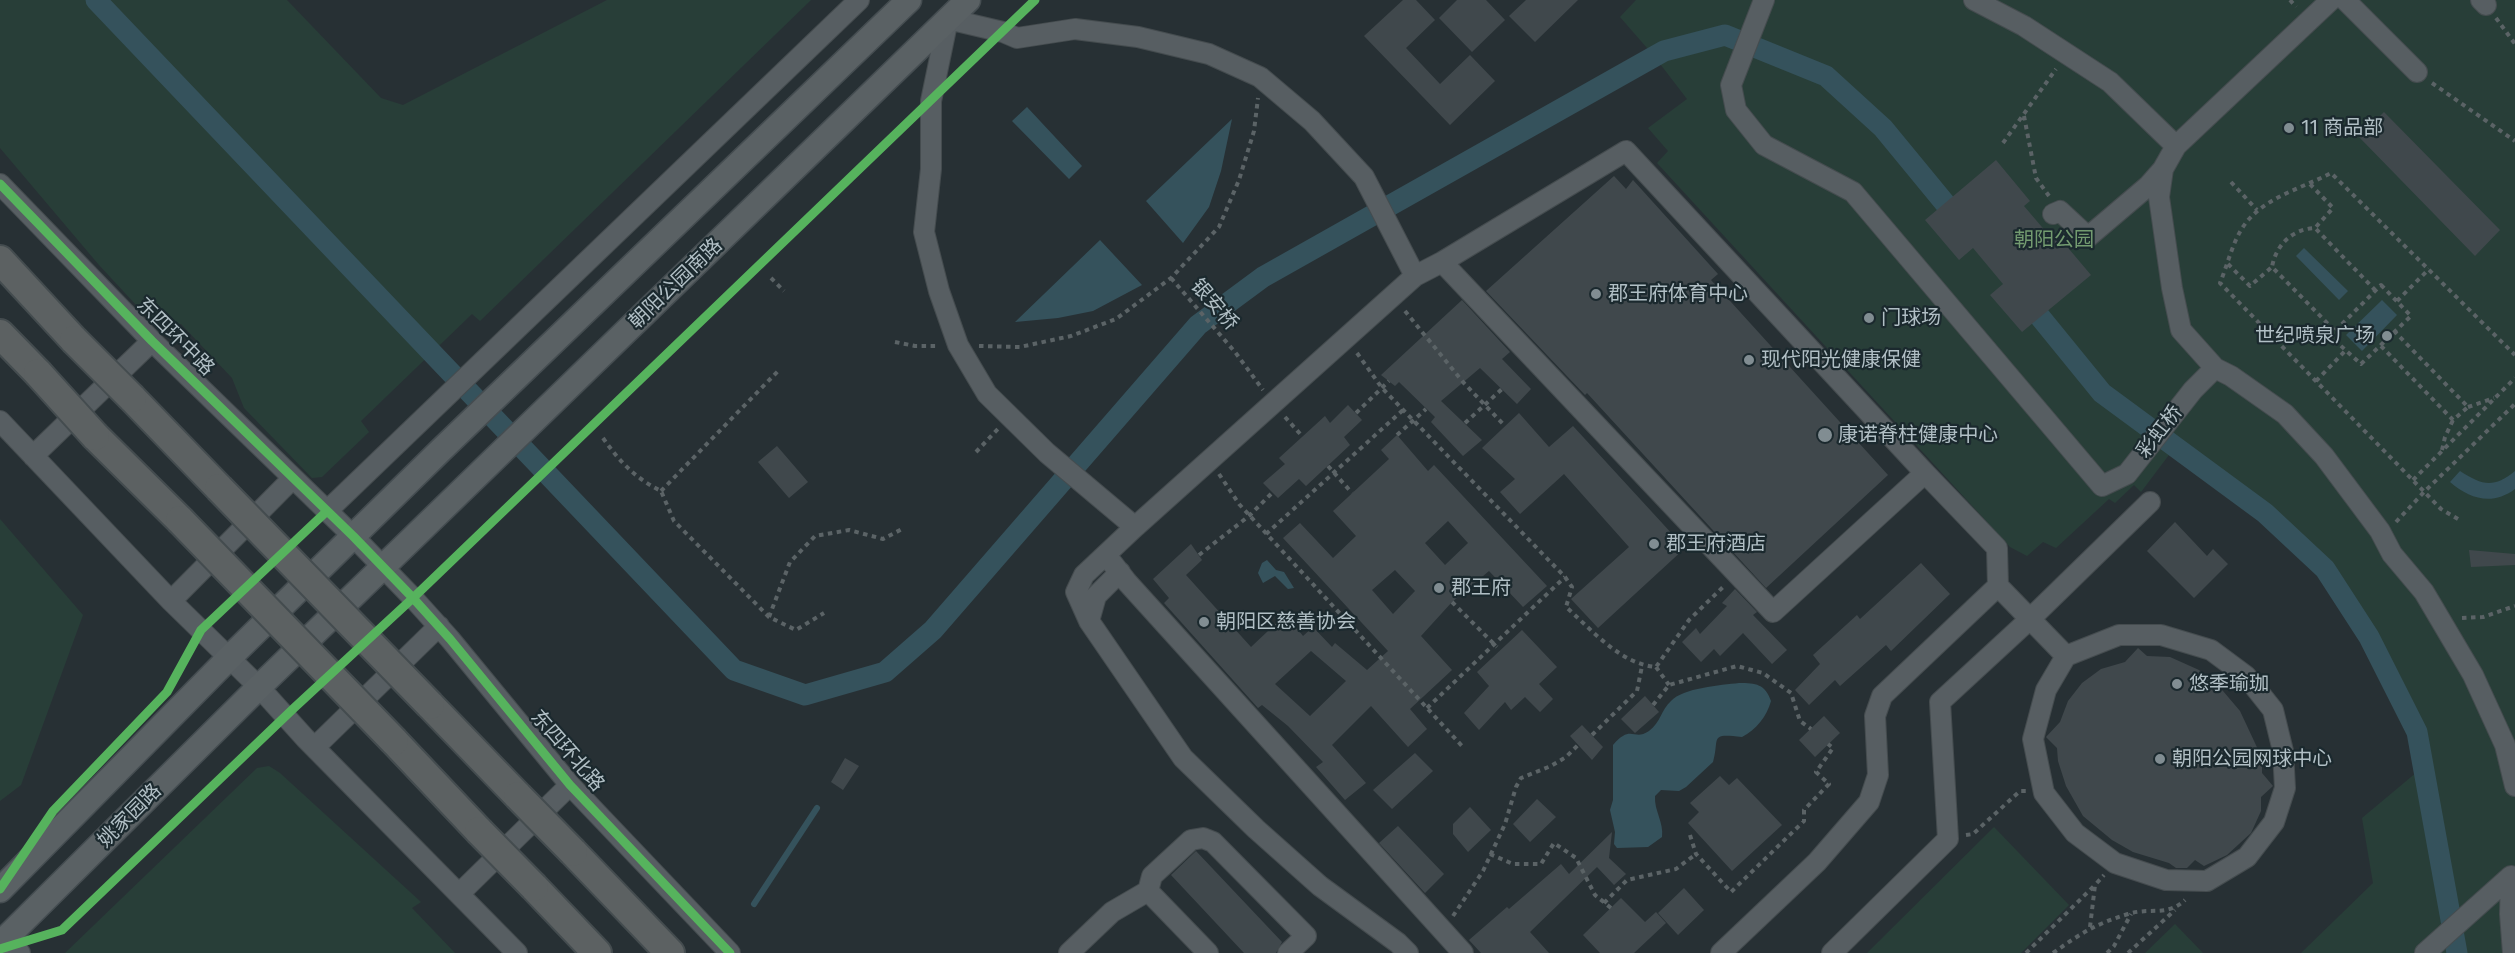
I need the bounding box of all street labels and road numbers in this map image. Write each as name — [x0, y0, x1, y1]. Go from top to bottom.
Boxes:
street label: 朝阳公园南路 — [625, 234, 727, 334]
street label: 银安桥 — [1185, 274, 1243, 336]
street label: 东四环中路 — [131, 293, 219, 381]
street label: 彩虹桥 — [2132, 401, 2188, 463]
street label: 东四环北路 — [525, 705, 609, 797]
street label: 姚家园路 — [93, 779, 167, 853]

